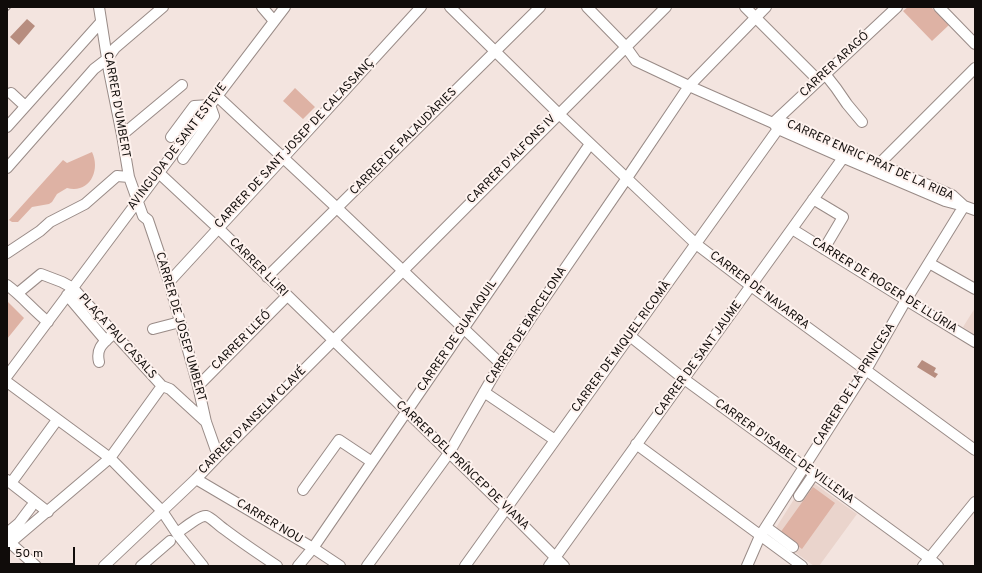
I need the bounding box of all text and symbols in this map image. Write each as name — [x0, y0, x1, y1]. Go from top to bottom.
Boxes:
street label: CARRER ARAGÓ — [797, 29, 873, 101]
street label: CARRER D'UMBERT — [100, 51, 132, 159]
street label: CARRER DE SANT JOSEP DE CALASSANÇ — [212, 56, 378, 232]
street label: AVINGUDA DE SANT ESTEVE — [125, 80, 231, 214]
street label: CARRER DE PALAUDÀRIES — [347, 85, 461, 199]
street label: CARRER D'ALFONS IV — [465, 113, 559, 207]
street label: CARRER ENRIC PRAT DE LA RIBA — [784, 117, 956, 205]
street label: CARRER DE ROGER DE LLÚRIA — [808, 235, 960, 337]
street label: CARRER LLIRI — [226, 236, 290, 300]
street label: CARRER DE NAVARRA — [706, 249, 812, 333]
street label: CARRER DE JOSEP UMBERT — [152, 251, 208, 403]
street label: CARRER DE BARCELONA — [484, 265, 570, 387]
street label: CARRER DE GUAYAQUIL — [415, 277, 501, 395]
street label: CARRER DE MIQUEL RICOMÀ — [569, 278, 675, 416]
street label: PLAÇA PAU CASALS — [75, 291, 159, 383]
street label: CARRER DE SANT JAUME — [652, 298, 746, 420]
street label: CARRER LLEÓ — [209, 308, 275, 374]
street label: CARRER DE LA PRINCESA — [811, 321, 899, 449]
street label: CARRER D'ANSELM CLAVÉ — [196, 364, 310, 478]
street label: CARRER D'ISABEL DE VILLENA — [711, 397, 857, 507]
street label: CARRER DEL PRÍNCEP DE VIANA — [392, 398, 532, 534]
street label: CARRER NOU — [233, 497, 305, 547]
scale bar — [10, 539, 77, 565]
text: 50 m — [15, 546, 43, 562]

